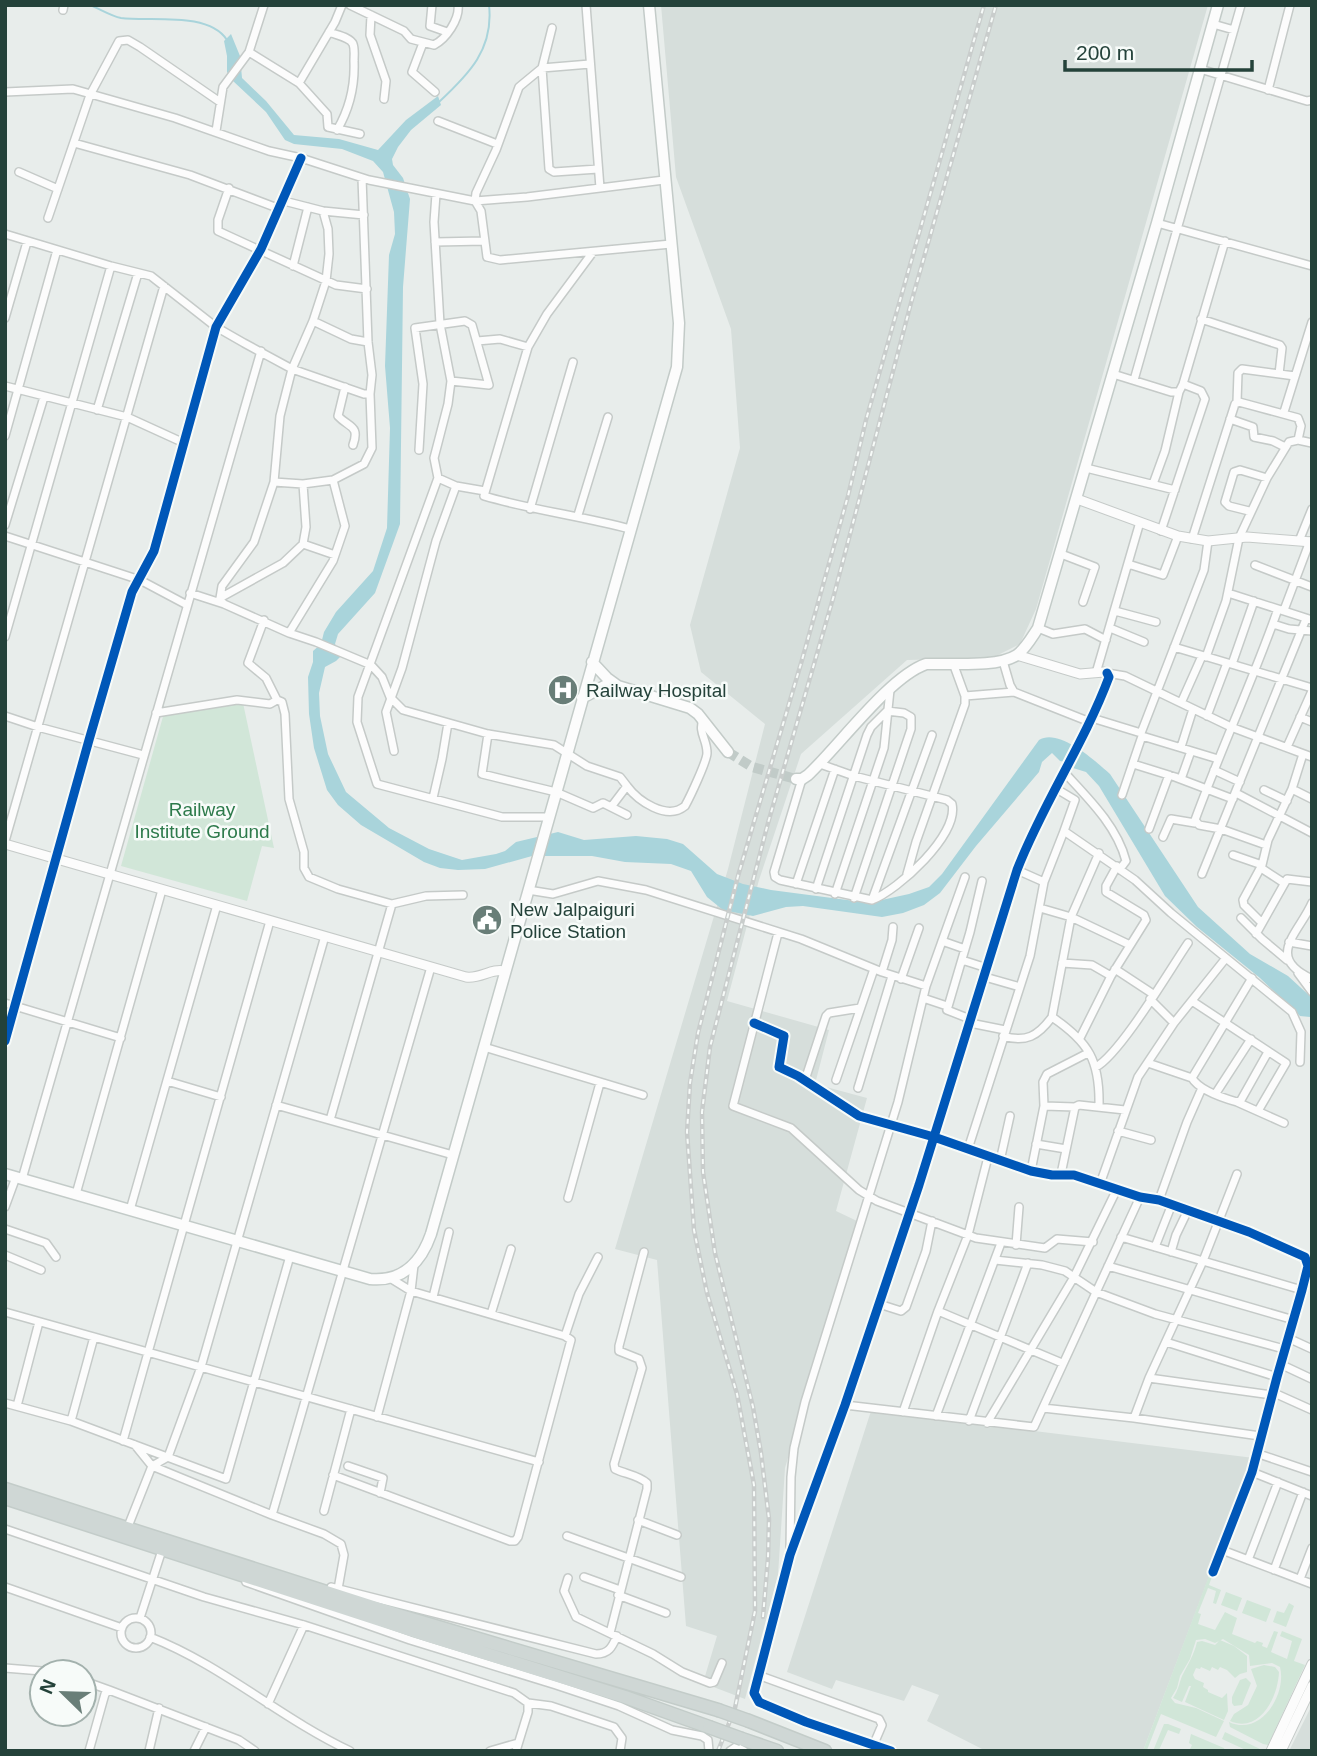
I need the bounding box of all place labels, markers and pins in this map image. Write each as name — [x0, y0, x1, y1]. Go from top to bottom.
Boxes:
hospital icon: Railway Hospital — [546, 673, 580, 707]
place label: Railway Hospital — [586, 680, 726, 701]
place label: New Jalpaiguri Police Station — [510, 899, 635, 942]
public building icon: New Jalpaiguri Police Station — [470, 903, 504, 937]

